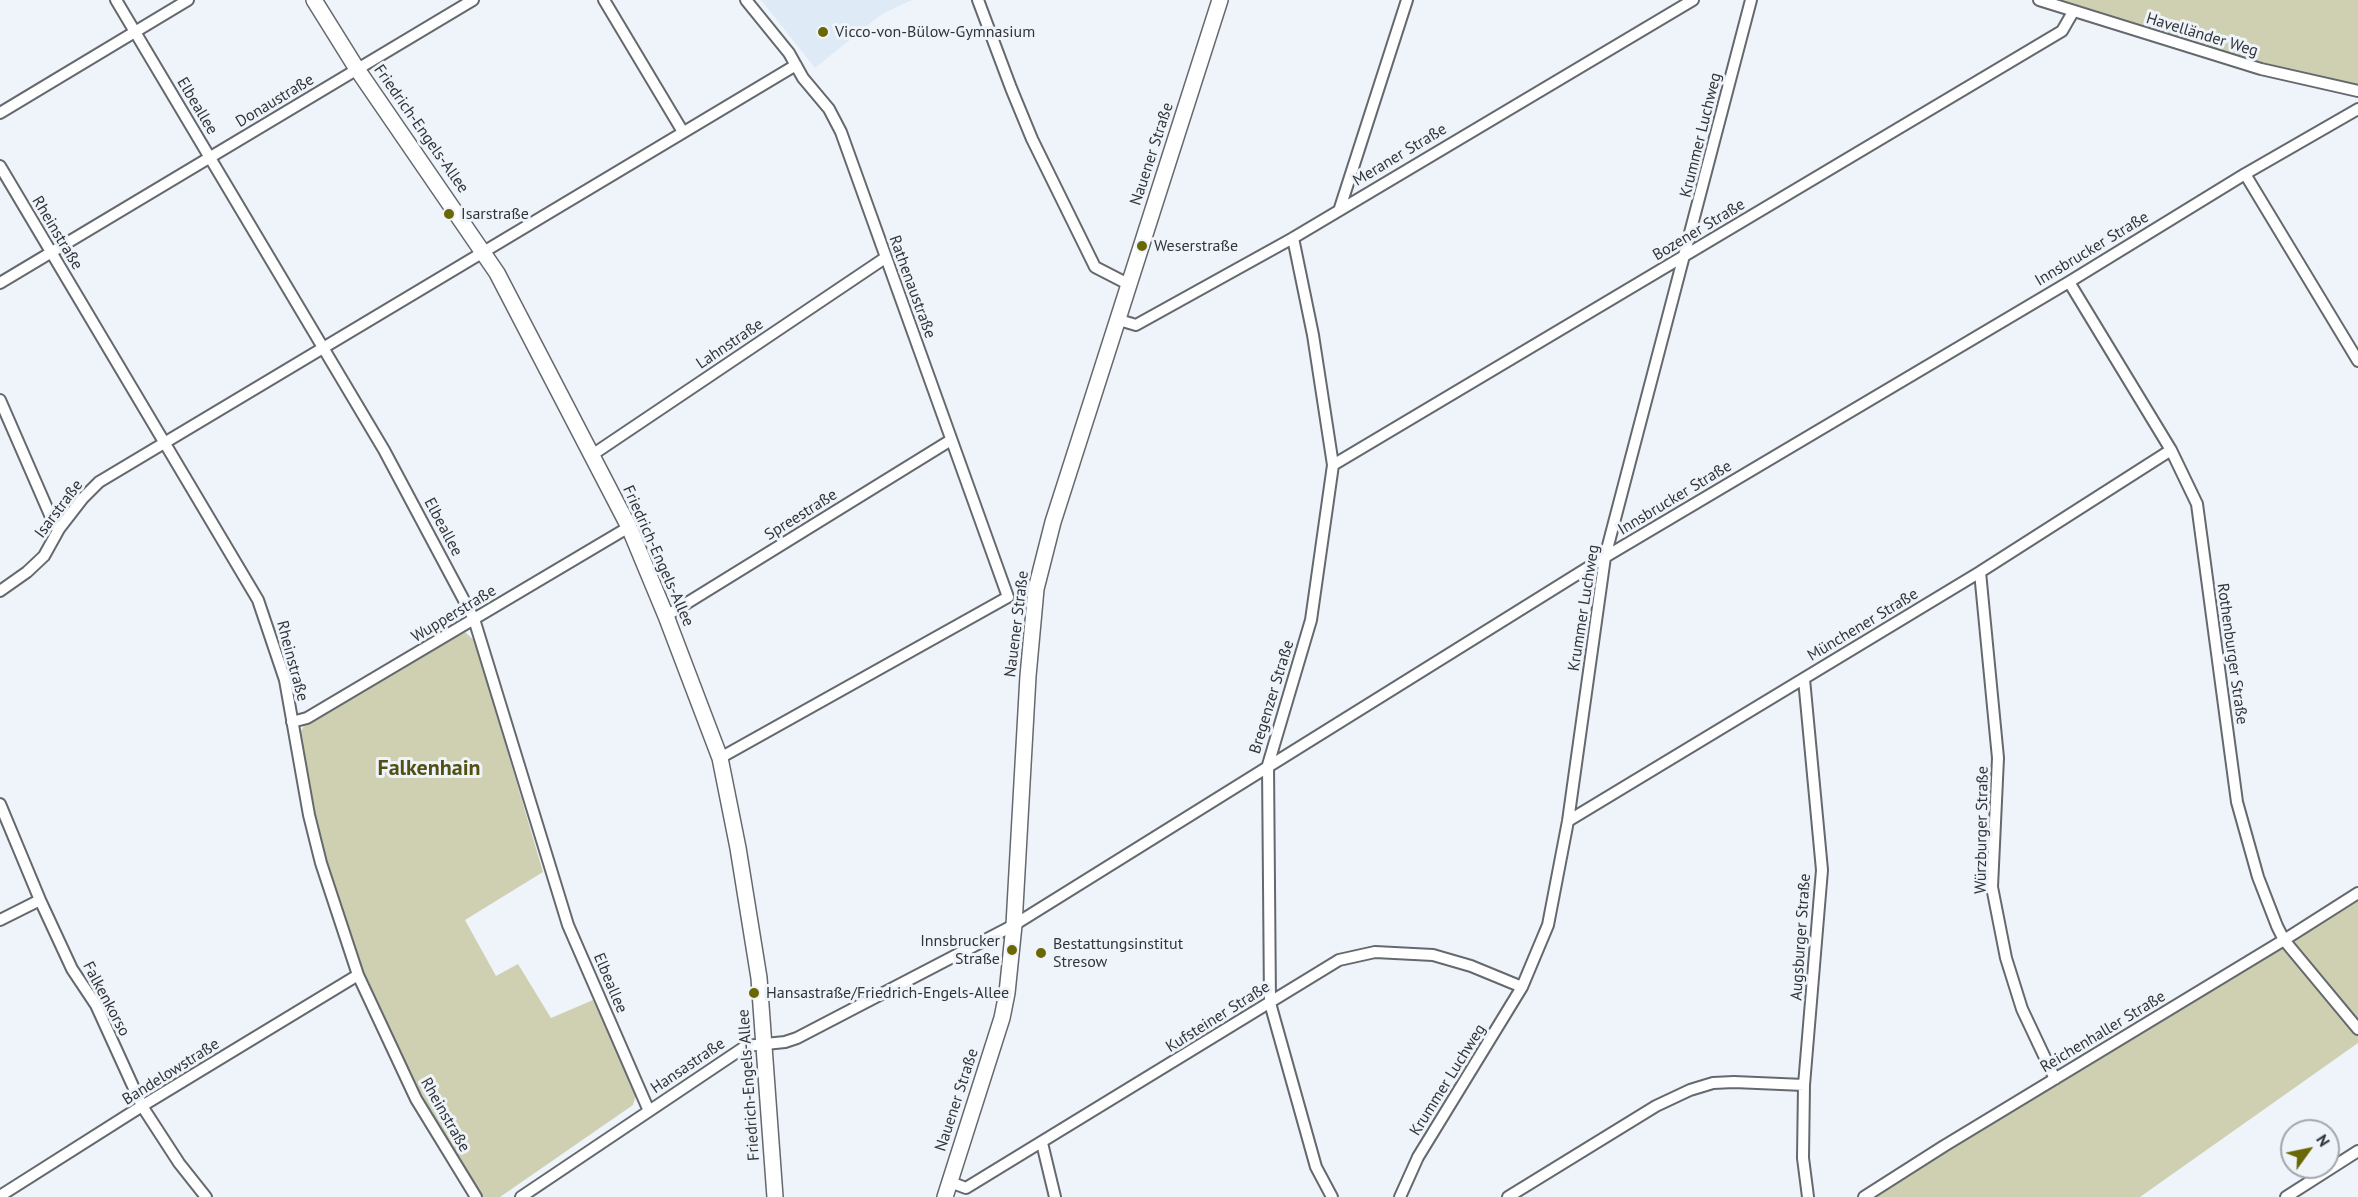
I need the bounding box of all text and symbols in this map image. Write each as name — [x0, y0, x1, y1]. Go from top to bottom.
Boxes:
street label: Havelländer Weg — [2144, 9, 2260, 61]
place label: Vicco-von-Bülow-Gymnasium — [835, 22, 1035, 42]
marker: Vicco-von-Bülow-Gymnasium — [816, 25, 830, 39]
street label: Friedrich-Engels-Allee — [369, 61, 473, 197]
street label: Donaustraße — [233, 70, 317, 132]
street label: Krummer Luchweg — [1676, 71, 1726, 199]
street label: Elbeallee — [172, 74, 222, 138]
street label: Nauener Straße — [1126, 100, 1178, 208]
street label: Meraner Straße — [1350, 120, 1450, 190]
street label: Rheinstraße — [28, 193, 86, 273]
street label: Bozener Straße — [1649, 195, 1749, 265]
place label: Isarstraße — [461, 204, 529, 224]
marker: Isarstraße — [442, 207, 456, 221]
street label: Innsbrucker Straße — [2032, 208, 2152, 290]
street label: Rathenaustraße — [885, 233, 939, 341]
place label: Weserstraße — [1154, 236, 1238, 256]
marker: Weserstraße — [1135, 239, 1149, 253]
street label: Lahnstraße — [693, 315, 767, 373]
street label: Innsbrucker Straße — [1615, 457, 1735, 539]
street label: Isarstraße — [31, 476, 87, 542]
street label: Friedrich-Engels-Allee — [618, 483, 698, 629]
street label: Spreestraße — [761, 485, 841, 545]
street label: Elbeallee — [420, 495, 466, 559]
street label: Krummer Luchweg — [1565, 543, 1603, 673]
street label: Nauener Straße — [1001, 570, 1033, 678]
street label: Wupperstraße — [408, 581, 500, 647]
street label: Rothenburger Straße — [2213, 582, 2251, 726]
street label: Münchener Straße — [1804, 584, 1922, 666]
street label: Rheinstraße — [272, 619, 312, 703]
street label: Bregenzer Straße — [1246, 638, 1298, 756]
district label: Falkenhain — [377, 756, 481, 782]
street label: Würzburger Straße — [1971, 766, 1993, 894]
street label: Augsburger Straße — [1787, 873, 1815, 1001]
place label: Innsbrucker Straße — [920, 931, 1000, 969]
place label: Bestattungsinstitut Stresow — [1053, 934, 1183, 972]
marker: Innsbrucker Straße — [1005, 943, 1019, 957]
marker: Bestattungsinstitut Stresow — [1034, 946, 1048, 960]
street label: Elbeallee — [589, 950, 631, 1016]
street label: Falkenkorso — [78, 958, 134, 1040]
street label: Kufsteiner Straße — [1162, 977, 1274, 1057]
place label: Hansastraße/Friedrich-Engels-Allee — [766, 983, 1009, 1003]
marker: Hansastraße/Friedrich-Engels-Allee — [747, 986, 761, 1000]
street label: Reichenhaller Straße — [2037, 987, 2169, 1077]
street label: Friedrich-Engels-Allee — [734, 1008, 764, 1162]
street label: Krummer Luchweg — [1406, 1021, 1490, 1139]
street label: Hansastraße — [647, 1034, 729, 1098]
street label: Bandelowstraße — [119, 1035, 223, 1109]
street label: Nauener Straße — [931, 1046, 983, 1154]
street label: Rheinstraße — [416, 1074, 474, 1156]
north arrow — [2280, 1119, 2340, 1179]
text: N — [2312, 1130, 2335, 1150]

